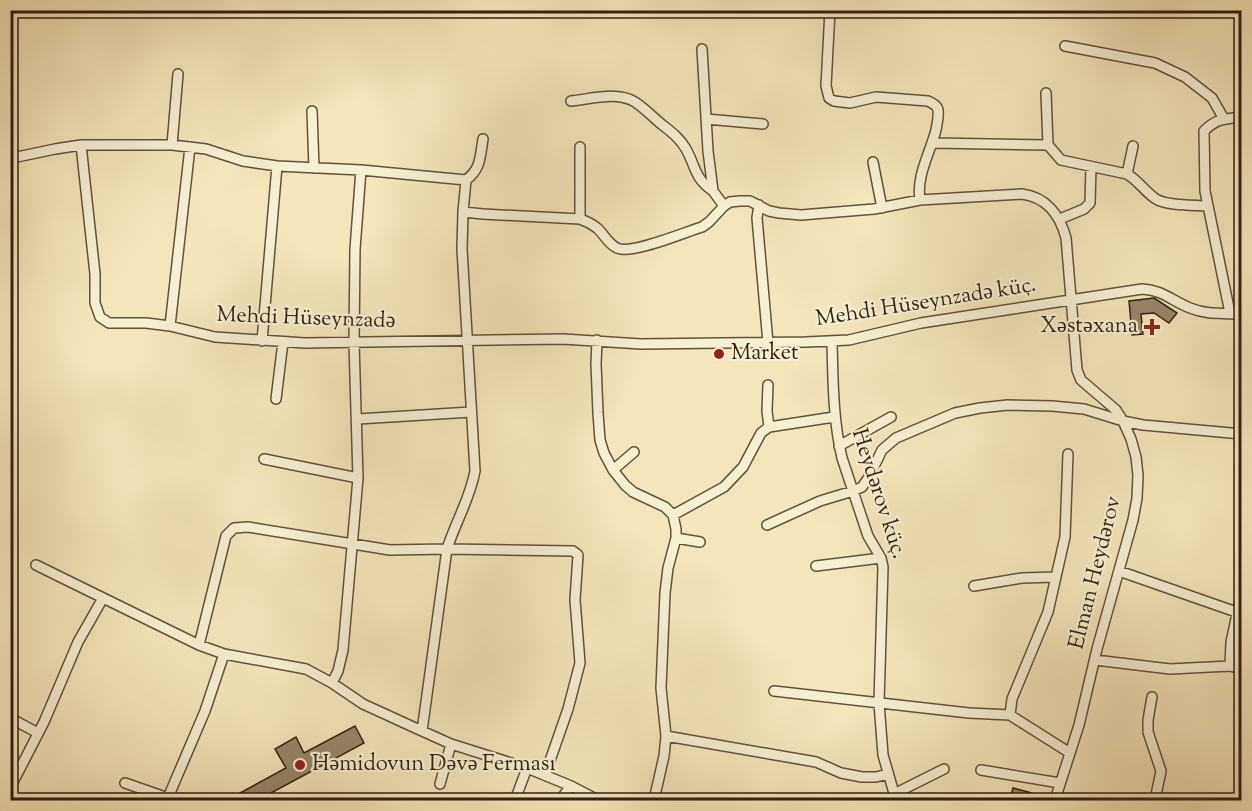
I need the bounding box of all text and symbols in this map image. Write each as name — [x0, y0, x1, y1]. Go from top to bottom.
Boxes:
street label: Mehdi Hüseynzadə küç. — [813, 270, 1039, 336]
street label: Mehdi Hüseynzadə — [216, 300, 396, 338]
place label: Xəstəxana — [1040, 311, 1138, 343]
marker: Xəstəxana — [1143, 318, 1161, 336]
place label: Market — [731, 338, 799, 370]
marker: Market — [712, 347, 726, 361]
street label: Heydərov küç. — [842, 425, 914, 563]
street label: Elman Heydərov — [1062, 493, 1131, 653]
place label: Həmidovun Dəvə Ferması — [312, 749, 556, 781]
marker: Həmidovun Dəvə Ferması — [293, 758, 307, 772]

